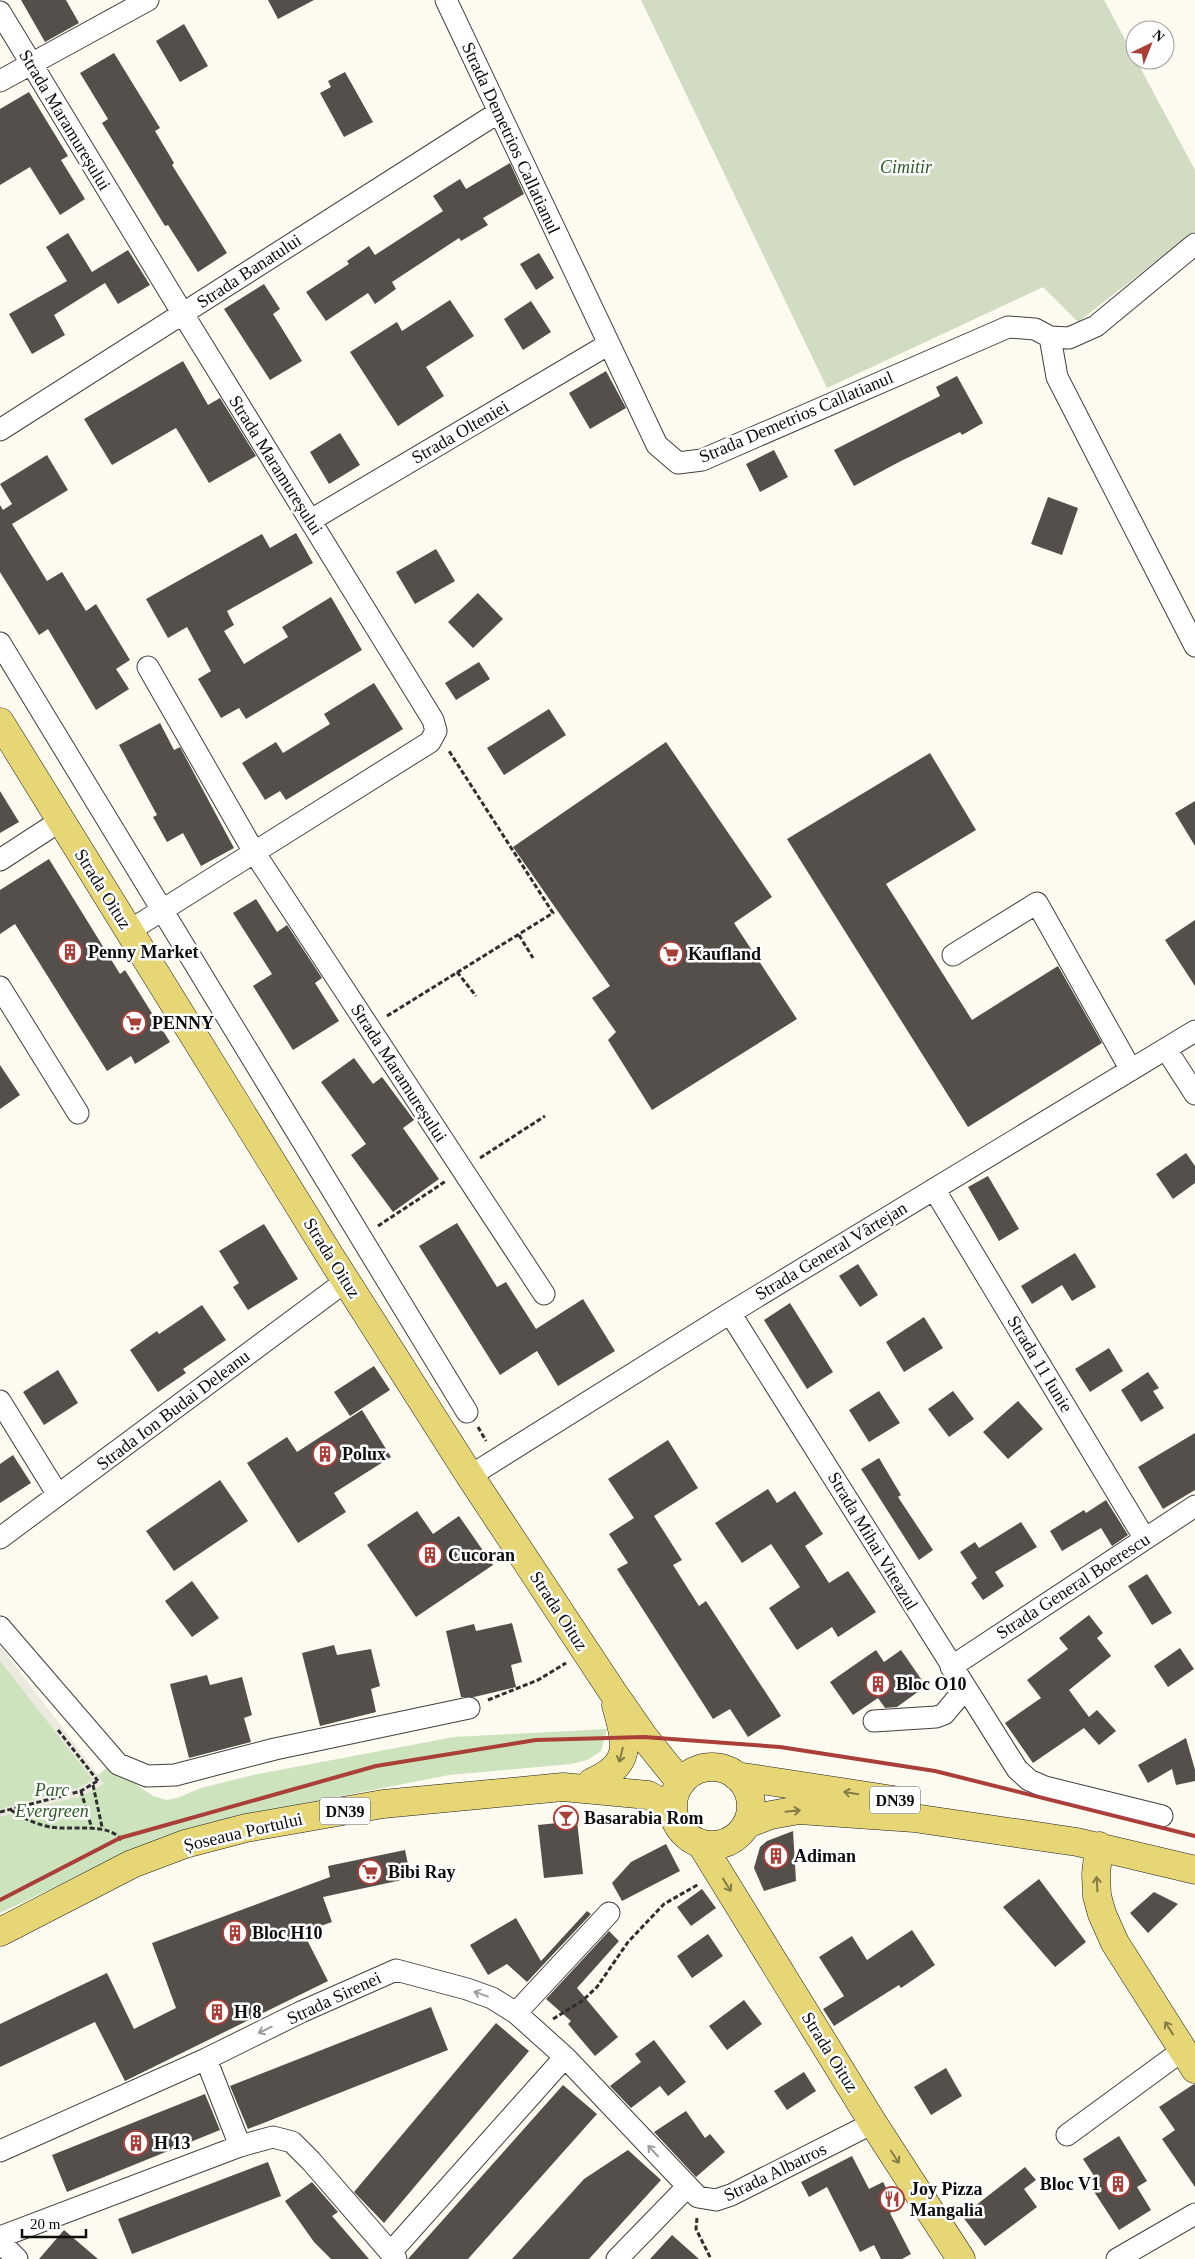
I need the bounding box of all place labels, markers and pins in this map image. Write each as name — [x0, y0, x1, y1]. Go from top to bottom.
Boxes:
building icon: Penny Market — [57, 939, 83, 965]
supermarket icon: Kaufland — [658, 941, 684, 967]
place label: Penny Market — [88, 942, 198, 962]
place label: Kaufland — [688, 944, 761, 964]
supermarket icon: PENNY — [121, 1010, 147, 1036]
place label: PENNY — [152, 1013, 214, 1033]
building icon: Polux — [312, 1441, 338, 1467]
place label: Polux — [342, 1444, 386, 1464]
building icon: Cucoran — [417, 1542, 443, 1568]
place label: Cucoran — [448, 1545, 515, 1565]
building icon: Bloc O10 — [865, 1671, 891, 1697]
place label: Bloc O10 — [896, 1674, 967, 1694]
bar icon: Basarabia Rom — [553, 1805, 579, 1831]
place label: Basarabia Rom — [584, 1808, 704, 1828]
building icon: Adiman — [763, 1843, 789, 1869]
place label: Adiman — [794, 1846, 856, 1866]
supermarket icon: Bibi Ray — [357, 1859, 383, 1885]
place label: Bibi Ray — [388, 1862, 456, 1882]
building icon: Bloc H10 — [222, 1920, 248, 1946]
place label: Bloc H10 — [252, 1923, 323, 1943]
building icon: H 8 — [204, 1999, 230, 2025]
place label: H 8 — [234, 2002, 262, 2022]
building icon: H 13 — [123, 2130, 149, 2156]
place label: H 13 — [154, 2133, 191, 2153]
building icon: Bloc V1 — [1105, 2171, 1131, 2197]
place label: Bloc V1 — [1040, 2174, 1100, 2194]
place label: Joy Pizza Mangalia — [910, 2179, 983, 2220]
restaurant icon: Joy Pizza Mangalia — [879, 2186, 905, 2212]

